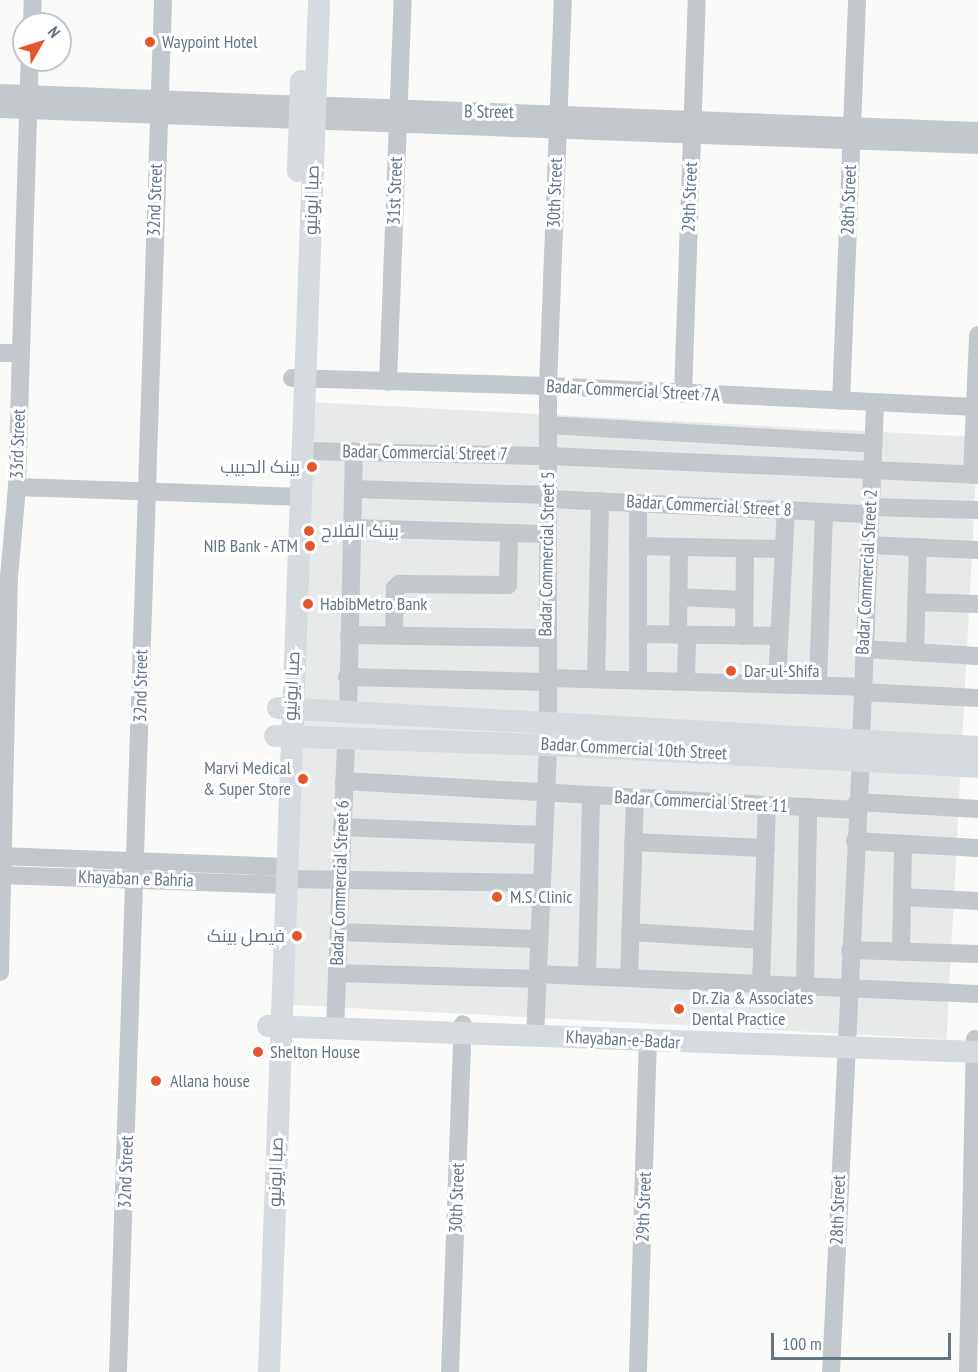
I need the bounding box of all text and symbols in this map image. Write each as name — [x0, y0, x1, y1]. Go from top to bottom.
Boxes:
north arrow — [12, 12, 72, 72]
text: N — [44, 22, 65, 42]
place label: Waypoint Hotel — [162, 31, 257, 53]
marker: Waypoint Hotel — [143, 35, 157, 49]
street label: B Street — [464, 101, 514, 123]
street label: 31st Street — [383, 156, 407, 226]
street label: 30th Street — [543, 158, 567, 228]
street label: 29th Street — [678, 162, 702, 232]
street label: 32nd Street — [143, 163, 167, 237]
street label: صبا ایونیو — [300, 165, 324, 235]
street label: 28th Street — [837, 165, 861, 235]
street label: Badar Commercial Street 7A — [546, 376, 720, 406]
street label: 33rd Street — [6, 409, 30, 479]
street label: Badar Commercial Street 7 — [342, 441, 508, 465]
place label: بينک الحبيب — [220, 456, 300, 478]
marker: بينک الحبيب — [305, 460, 319, 474]
street label: Badar Commercial Street 5 — [535, 471, 559, 637]
street label: Badar Commercial Street 2 — [852, 489, 882, 655]
street label: Badar Commercial Street 8 — [626, 491, 792, 521]
place label: بینک الفلاح — [321, 520, 399, 542]
marker: بینک الفلاح — [302, 524, 316, 538]
place label: NIB Bank - ATM — [201, 535, 298, 557]
marker: NIB Bank - ATM — [303, 539, 317, 553]
place label: HabibMetro Bank — [320, 593, 427, 615]
marker: HabibMetro Bank — [301, 597, 315, 611]
street label: 32nd Street — [130, 649, 152, 723]
street label: صبا ایونیو — [279, 651, 305, 721]
place label: Dar-ul-Shifa — [744, 660, 819, 682]
marker: Dar-ul-Shifa — [722, 662, 740, 680]
street label: Badar Commercial 10th Street — [540, 733, 728, 765]
place label: Marvi Medical & Super Store — [203, 758, 291, 800]
marker: Marvi Medical & Super Store — [296, 772, 310, 786]
street label: Badar Commercial Street 11 — [614, 787, 788, 817]
street label: Badar Commercial Street 6 — [326, 800, 354, 966]
street label: Khayaban e Bahria — [78, 866, 194, 892]
place label: M.S. Clinic — [510, 886, 574, 908]
marker: M.S. Clinic — [488, 888, 506, 906]
place label: فیصل بینک — [207, 925, 285, 947]
marker: فیصل بینک — [290, 929, 304, 943]
place label: Dr. Zia & Associates Dental Practice — [692, 988, 815, 1030]
marker: Dr. Zia & Associates Dental Practice — [670, 1000, 688, 1018]
street label: Khayaban-e-Badar — [565, 1026, 681, 1054]
place label: Shelton House — [270, 1041, 360, 1063]
marker: Shelton House — [251, 1045, 265, 1059]
place label: Allana house — [170, 1070, 250, 1092]
marker: Allana house — [147, 1072, 165, 1090]
street label: 32nd Street — [114, 1135, 138, 1209]
street label: صبا ایونیو — [264, 1137, 288, 1207]
street label: 30th Street — [445, 1163, 469, 1233]
street label: 29th Street — [632, 1172, 656, 1242]
street label: 28th Street — [826, 1175, 850, 1245]
scale bar — [774, 1321, 954, 1359]
text: 100 m — [782, 1332, 822, 1355]

